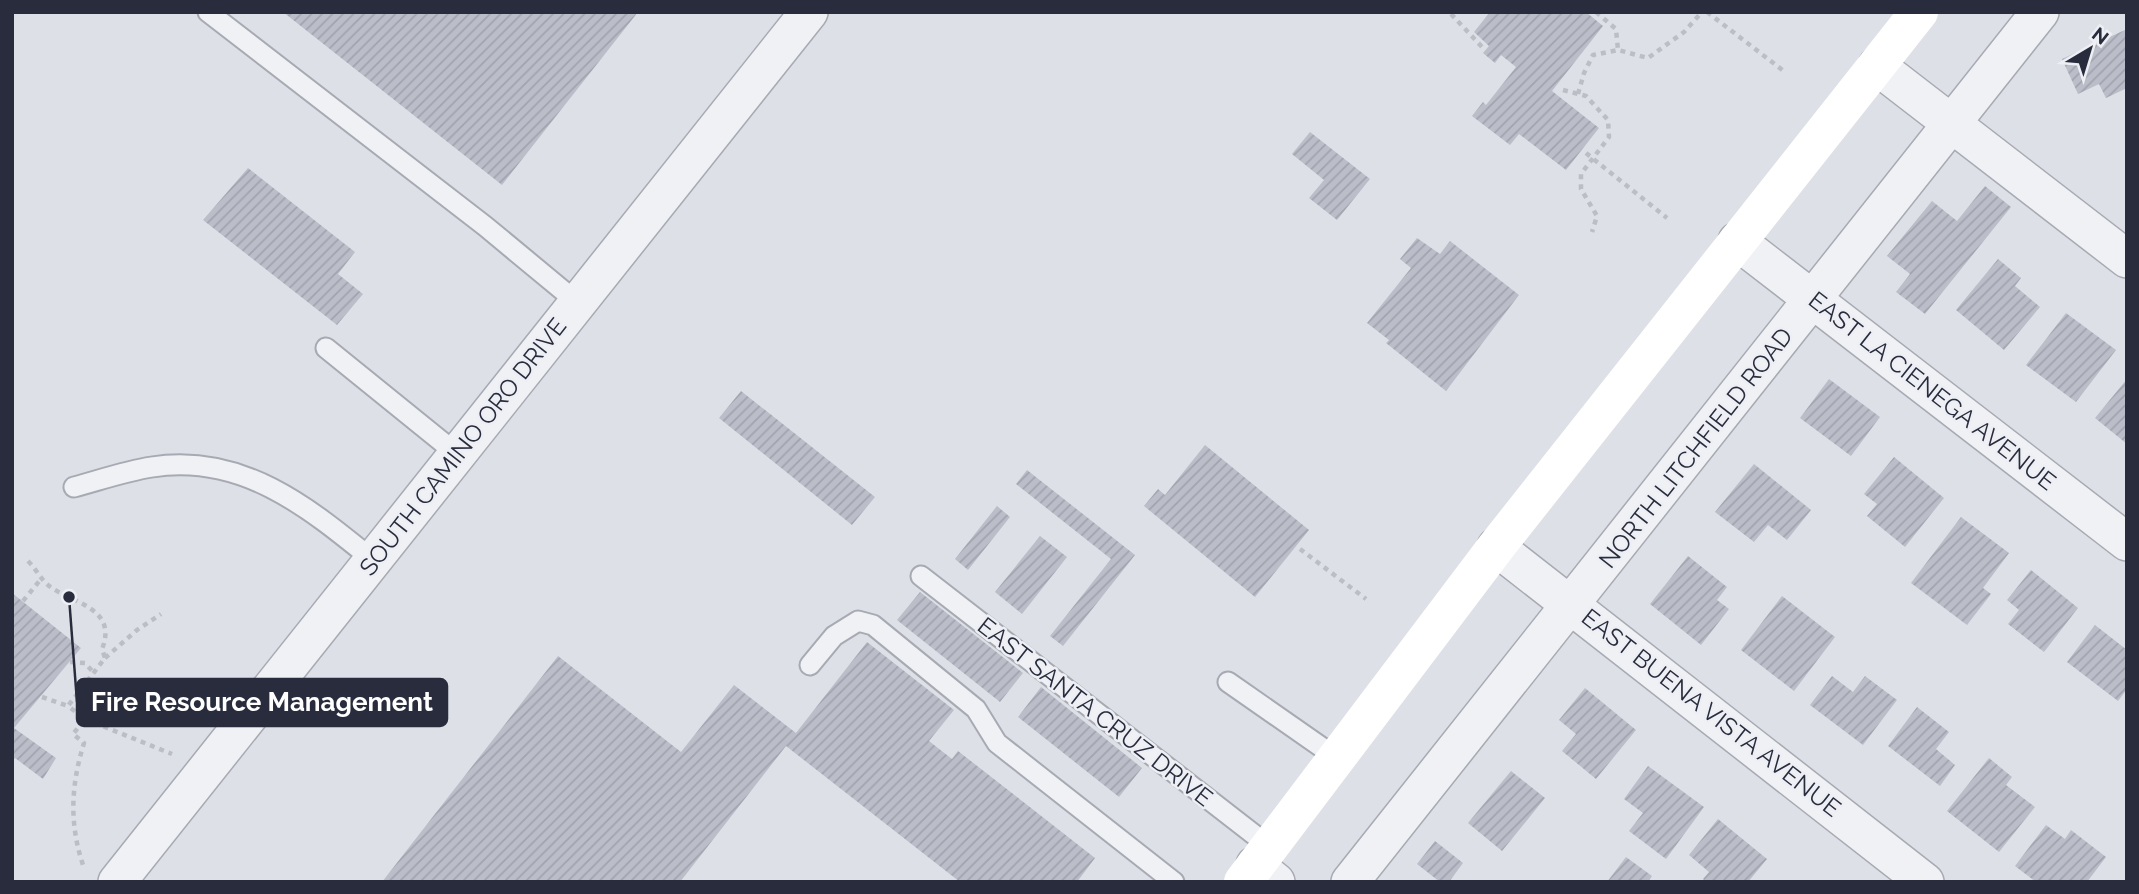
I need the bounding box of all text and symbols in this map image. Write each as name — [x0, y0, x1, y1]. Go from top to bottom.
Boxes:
north arrow — [2055, 14, 2125, 84]
text: N — [2088, 22, 2113, 49]
street label: EAST LA CIENEGA AVENUE — [1803, 285, 2062, 496]
street label: SOUTH CAMINO ORO DRIVE — [353, 312, 572, 581]
street label: NORTH LITCHFIELD ROAD — [1593, 322, 1799, 574]
street label: EAST BUENA VISTA AVENUE — [1576, 602, 1847, 823]
street label: EAST SANTA CRUZ DRIVE — [972, 611, 1218, 812]
callout: Fire Resource Management — [77, 679, 447, 726]
text: Fire Resource Management — [91, 687, 433, 717]

